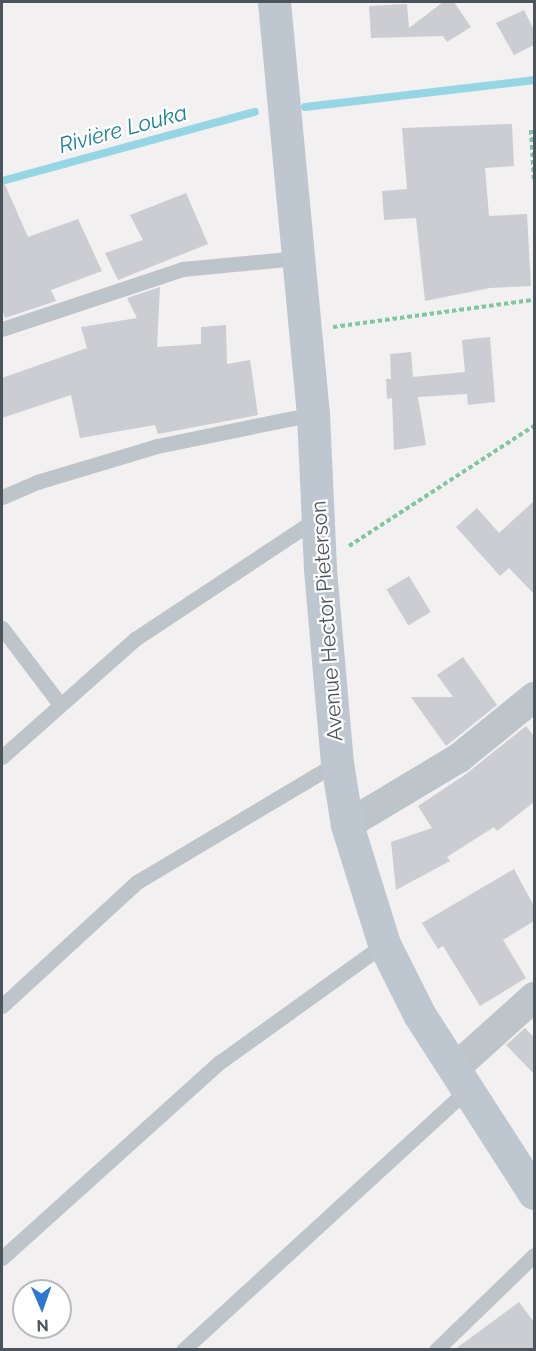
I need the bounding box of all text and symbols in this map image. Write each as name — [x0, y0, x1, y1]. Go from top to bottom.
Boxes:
water label: Rivière Louka — [56, 99, 190, 159]
street label: Avenue Hector Pieterson — [306, 500, 348, 742]
north arrow — [12, 1279, 72, 1339]
text: N — [36, 1316, 49, 1335]

